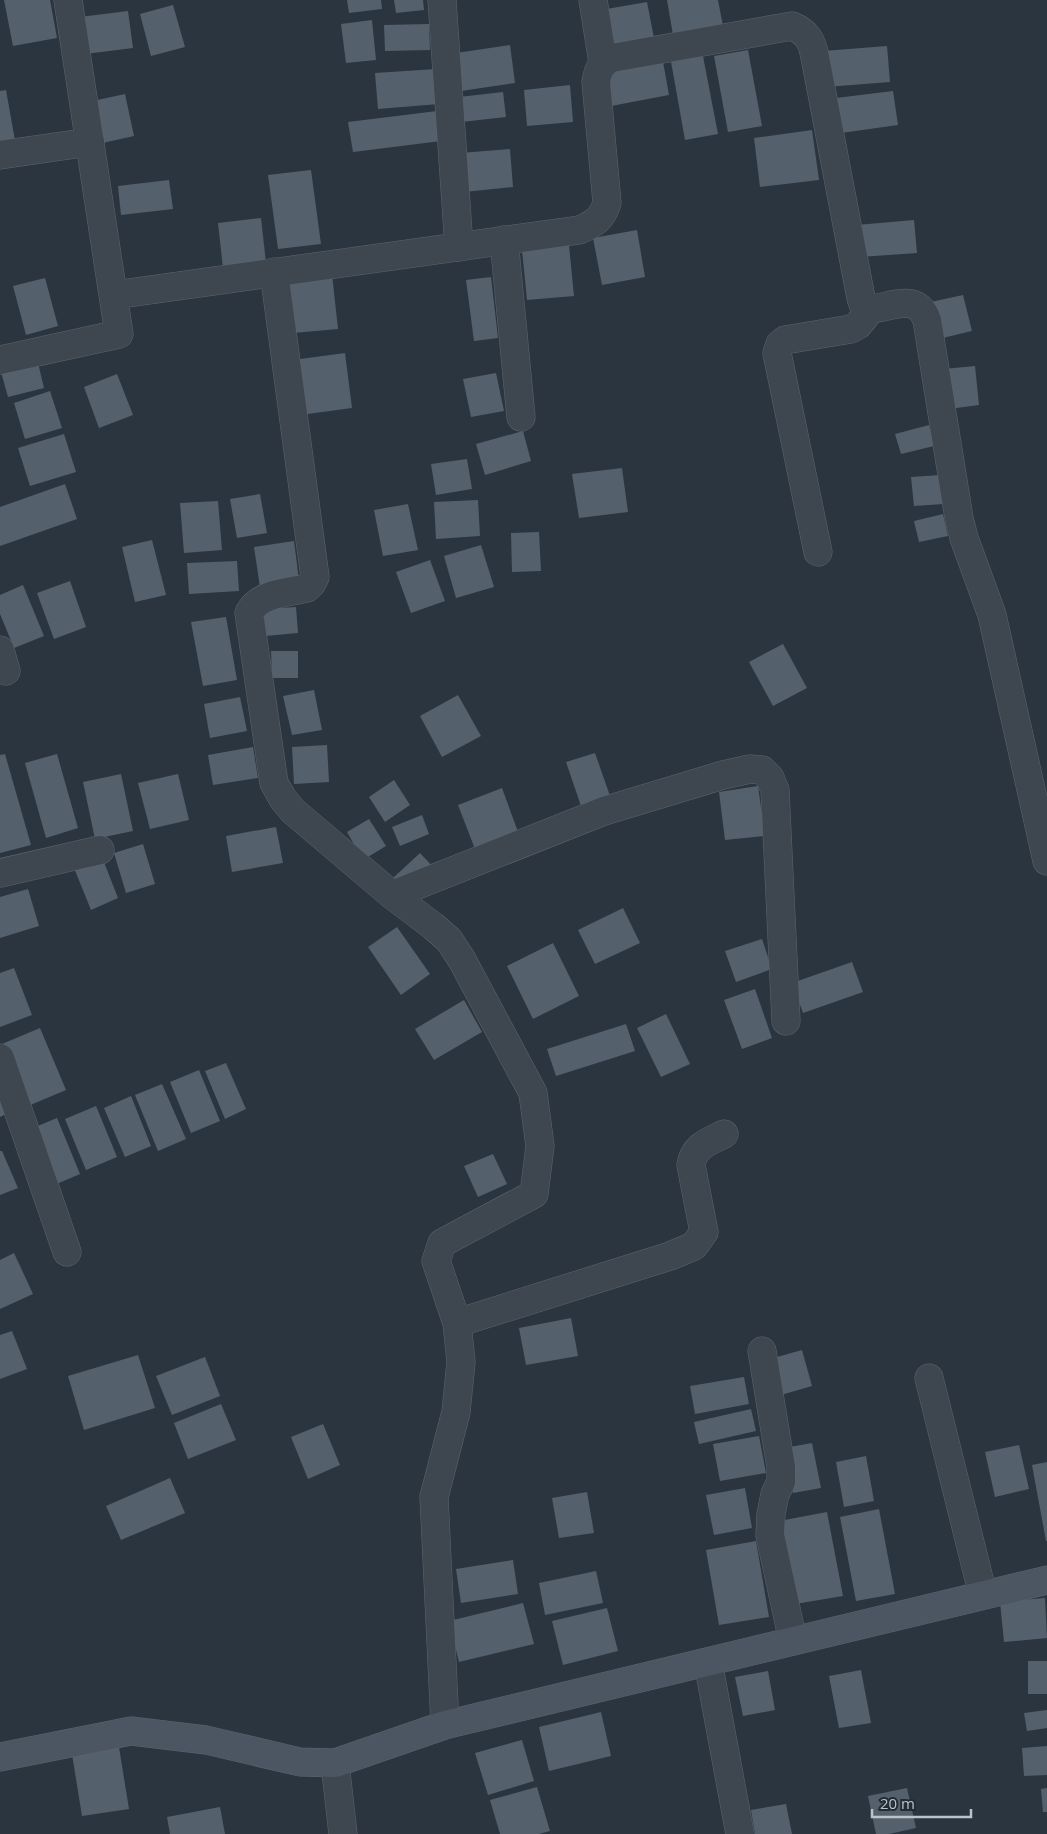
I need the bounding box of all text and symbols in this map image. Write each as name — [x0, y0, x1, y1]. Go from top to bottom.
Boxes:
scale bar — [872, 1786, 971, 1818]
text: 20 m — [880, 1793, 915, 1813]

